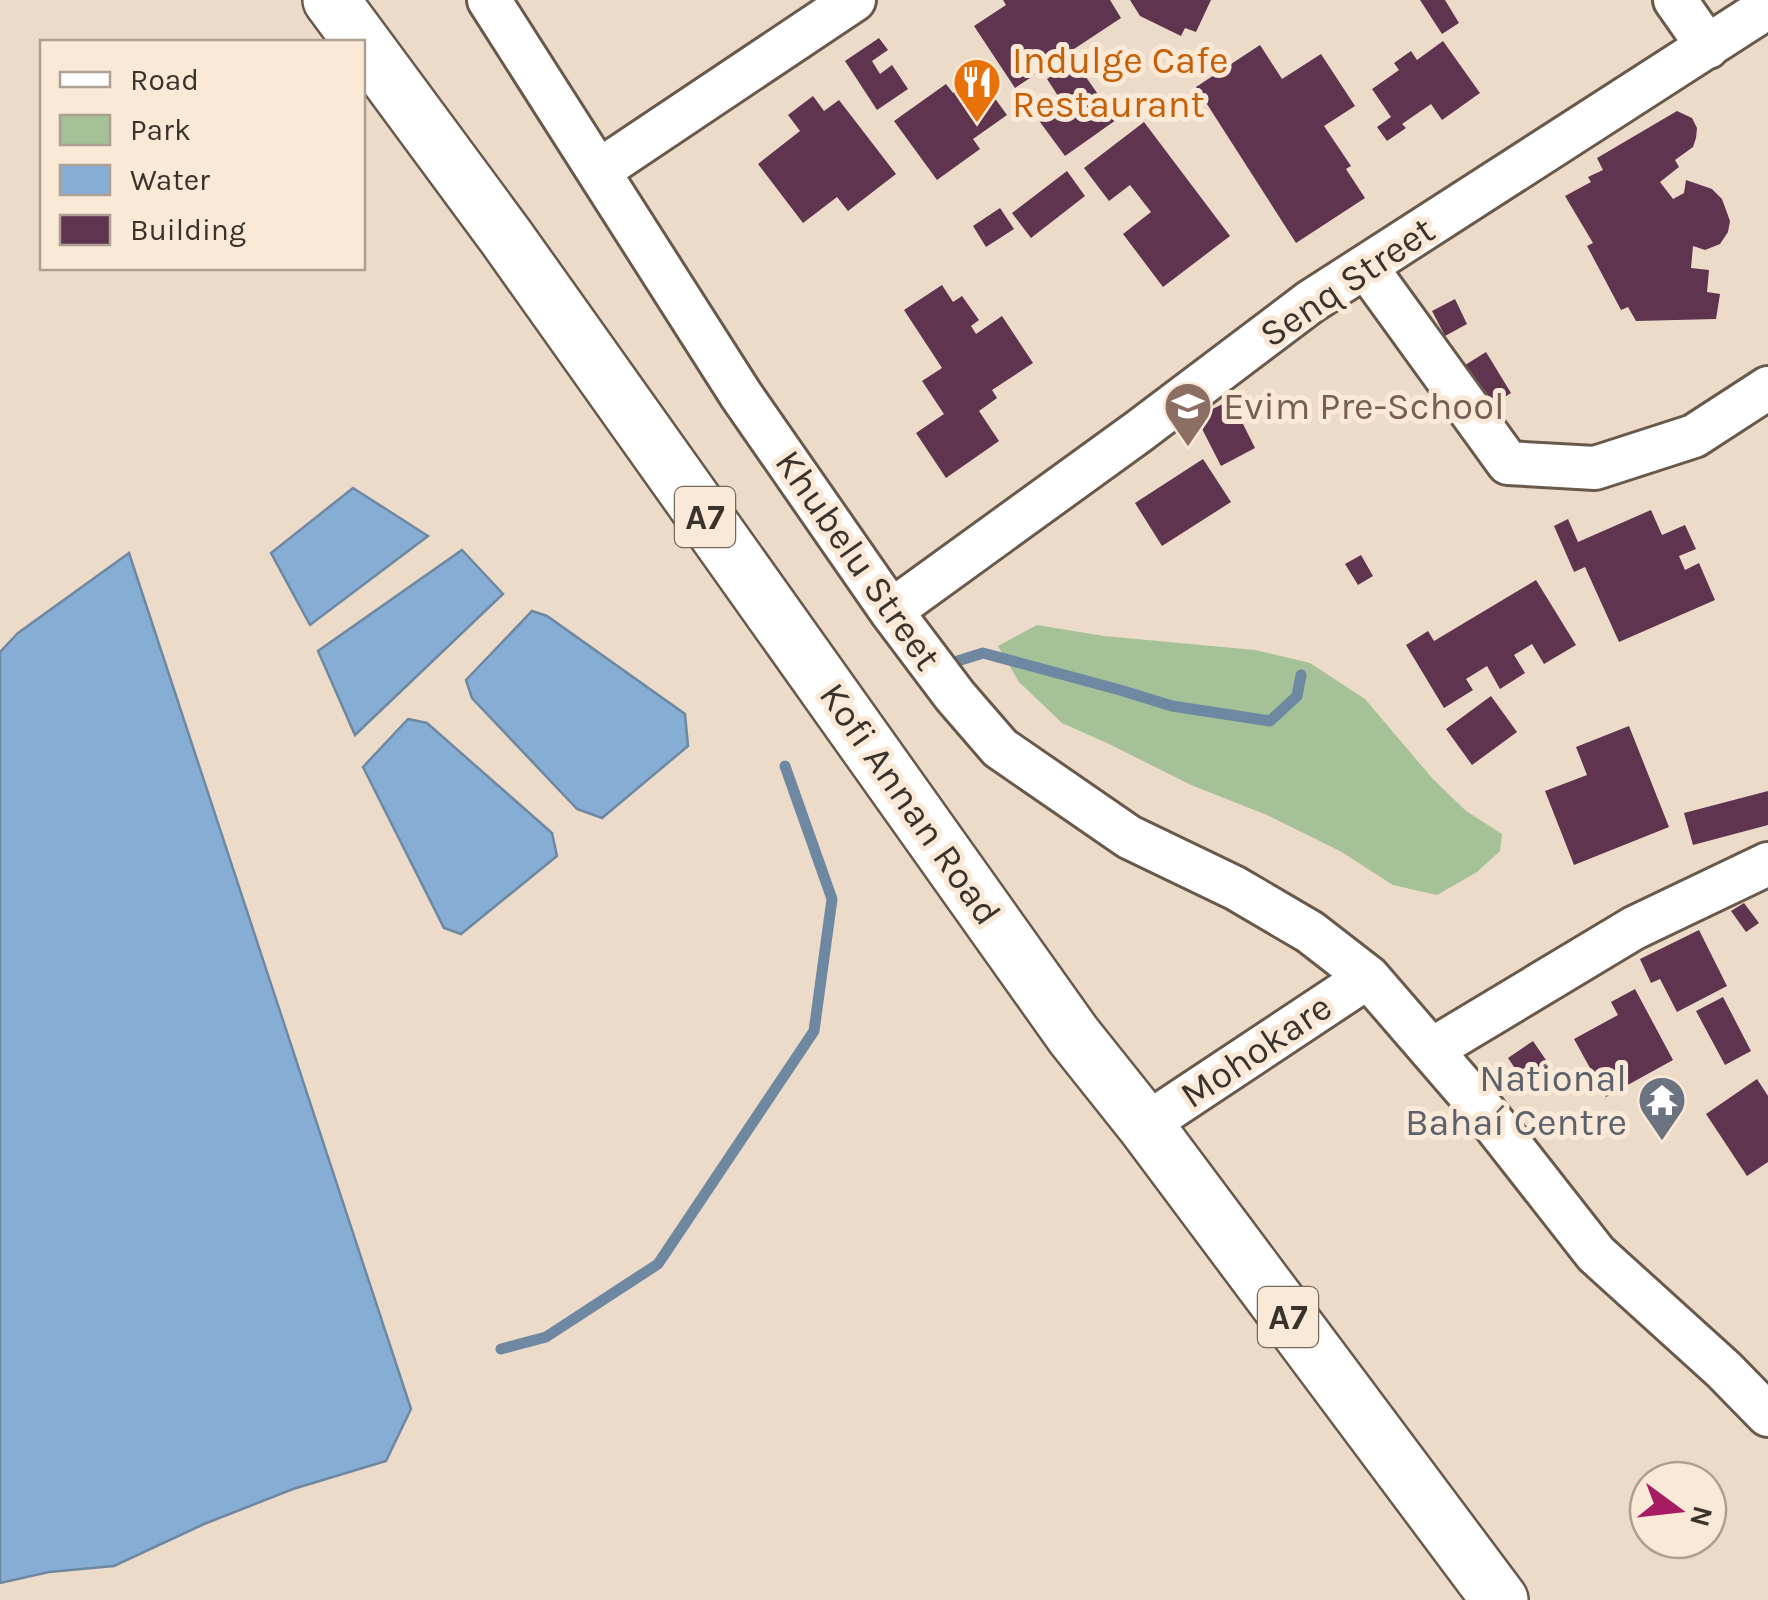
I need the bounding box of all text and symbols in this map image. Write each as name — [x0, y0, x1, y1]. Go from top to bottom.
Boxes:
place label: Indulge Cafe Restaurant — [1012, 38, 1228, 127]
legend — [40, 40, 365, 270]
restaurant icon: Indulge Cafe Restaurant — [951, 56, 1003, 124]
text: Road — [130, 62, 199, 98]
text: Park — [130, 112, 191, 148]
text: Water — [130, 162, 210, 198]
street label: Senq Street — [1251, 207, 1443, 357]
text: Building — [130, 212, 246, 248]
school or university icon: Evim Pre-School — [1162, 380, 1214, 448]
place label: Evim Pre-School — [1223, 384, 1505, 429]
street label: Khubelu Street — [766, 441, 950, 679]
road number: A7 — [675, 487, 735, 547]
street label: Kofi Annan Road — [810, 674, 1010, 934]
street label: Mohokare — [1172, 984, 1340, 1118]
place label: National Bahaí Centre — [1405, 1056, 1627, 1145]
temple icon: National Bahaí Centre — [1636, 1074, 1688, 1142]
road number: A7 — [1258, 1287, 1318, 1347]
north arrow — [1628, 1460, 1728, 1560]
text: N — [1683, 1502, 1720, 1530]

